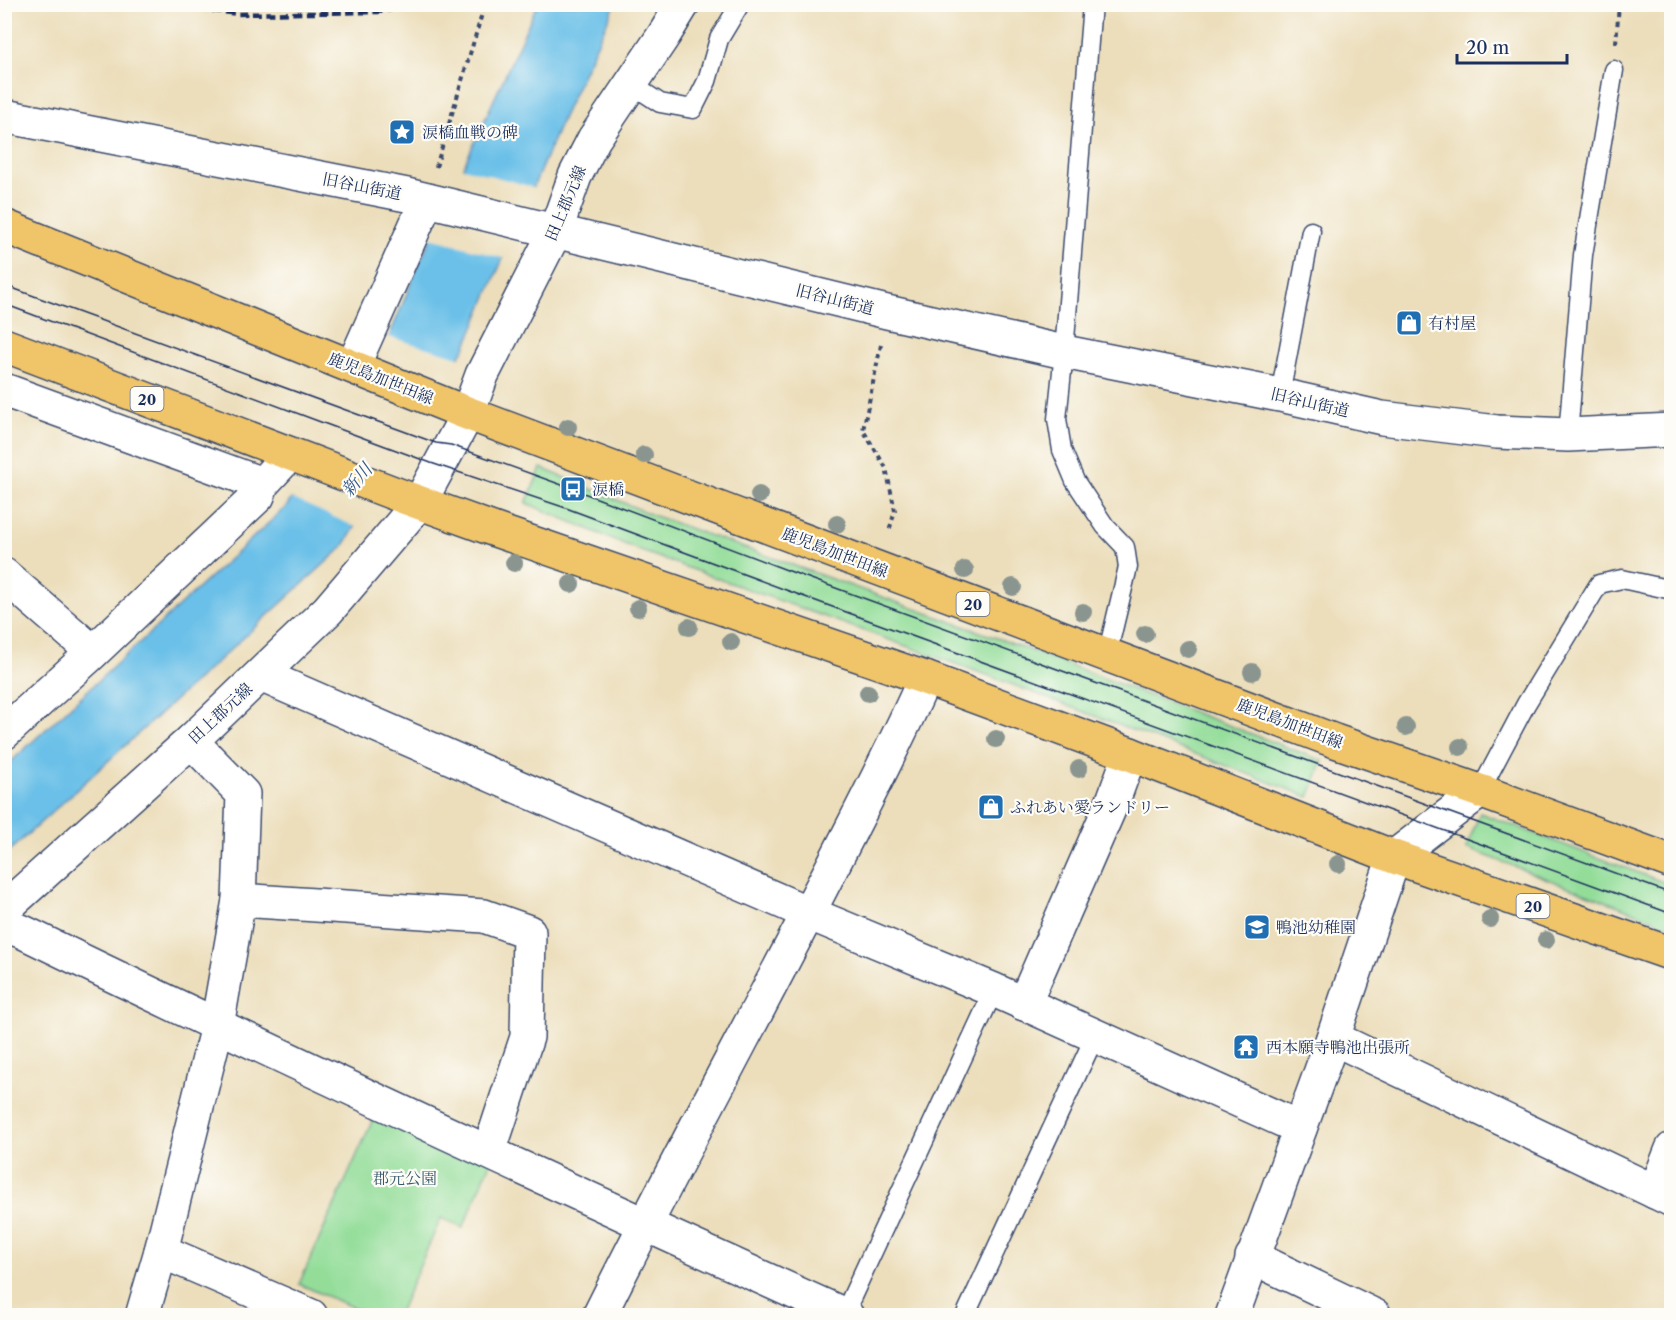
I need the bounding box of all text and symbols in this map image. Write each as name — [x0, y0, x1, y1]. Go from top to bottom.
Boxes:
scale bar — [1457, 27, 1566, 65]
text: 20 m — [1466, 37, 1510, 59]
place icon: 涙橋血戦の碑 — [387, 117, 417, 147]
place label: 涙橋血戦の碑 — [422, 122, 518, 142]
street label: 田上郡元線 — [540, 162, 590, 244]
street label: 旧谷山街道 — [321, 169, 403, 203]
street label: 旧谷山街道 — [794, 280, 876, 318]
shop icon: 有村屋 — [1394, 308, 1424, 338]
place label: 有村屋 — [1428, 313, 1476, 333]
street label: 鹿児島加世田線 — [325, 348, 437, 408]
street label: 旧谷山街道 — [1269, 383, 1351, 421]
road number: 20 — [130, 387, 164, 411]
water label: 新川 — [337, 458, 378, 501]
bus stop icon: 涙橋 — [558, 474, 588, 504]
place label: 涙橋 — [592, 479, 624, 499]
street label: 鹿児島加世田線 — [779, 523, 891, 581]
road number: 20 — [956, 592, 990, 616]
street label: 田上郡元線 — [184, 678, 256, 748]
street label: 鹿児島加世田線 — [1234, 694, 1346, 752]
shop icon: ふれあい愛ランドリー — [976, 792, 1006, 822]
place label: ふれあい愛ランドリー — [1010, 797, 1170, 817]
road number: 20 — [1516, 894, 1550, 918]
school or university icon: 鴨池幼稚園 — [1242, 912, 1272, 942]
place label: 鴨池幼稚園 — [1276, 917, 1356, 937]
temple icon: 西本願寺鴨池出張所 — [1231, 1032, 1261, 1062]
place label: 西本願寺鴨池出張所 — [1266, 1037, 1410, 1057]
park label: 郡元公園 — [373, 1168, 437, 1188]

